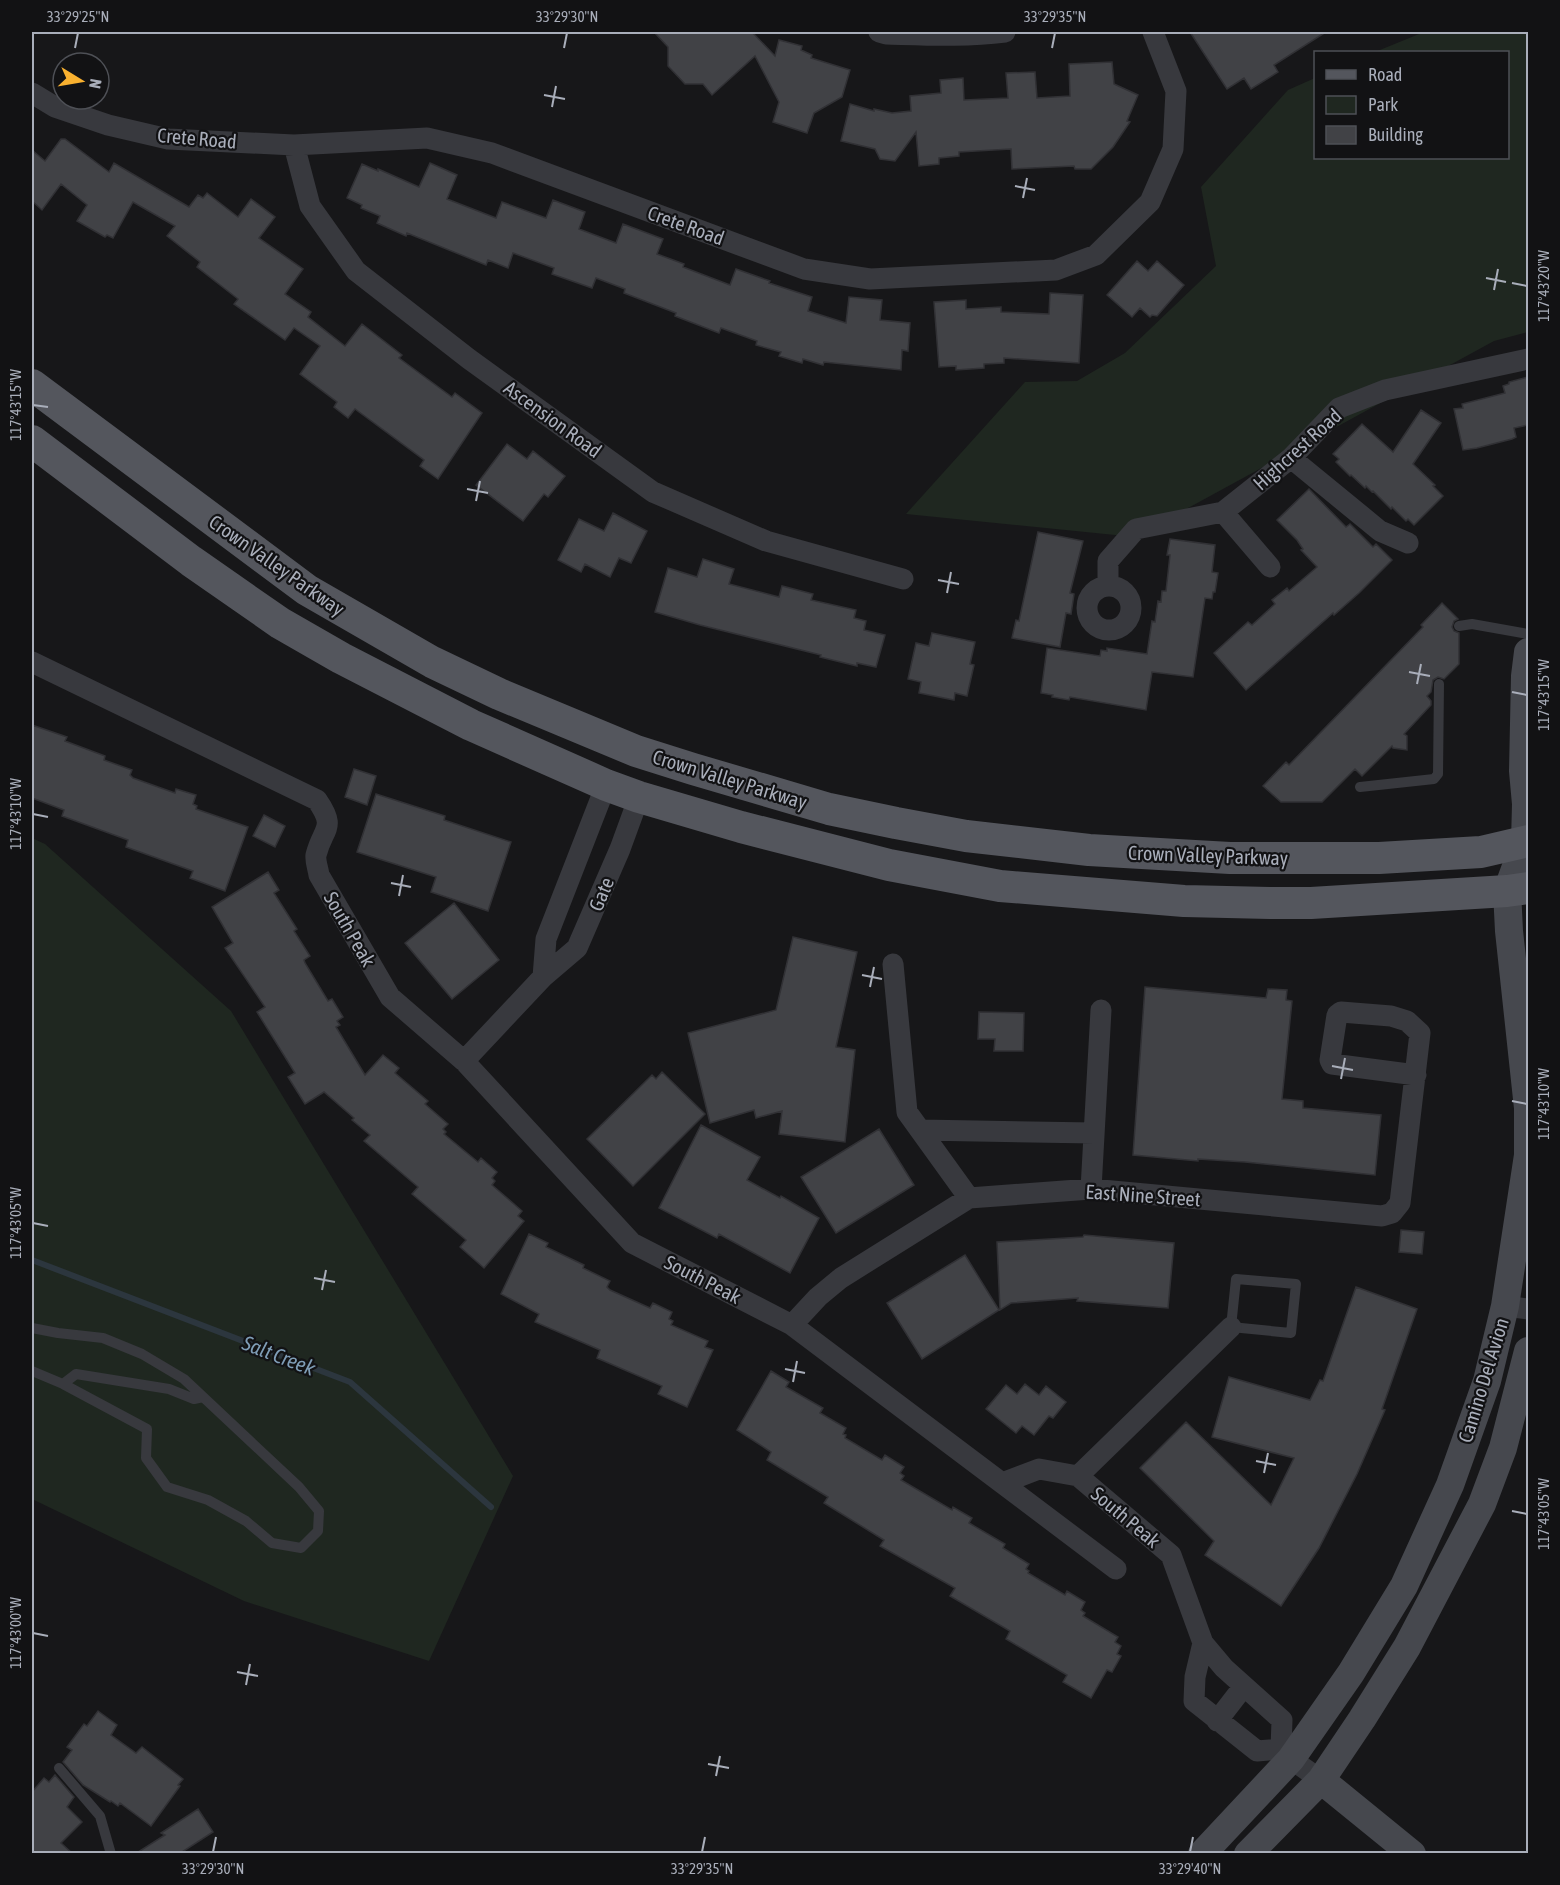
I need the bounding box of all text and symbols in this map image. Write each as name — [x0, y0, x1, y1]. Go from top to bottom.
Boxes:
text: 33°29'25"N — [47, 8, 109, 25]
text: 33°29'30"N — [536, 8, 598, 25]
text: 33°29'35"N — [1024, 8, 1086, 25]
north arrow — [51, 51, 111, 111]
legend — [1314, 51, 1509, 159]
text: Road — [1368, 64, 1402, 85]
text: N — [86, 78, 105, 90]
text: Park — [1368, 94, 1398, 115]
street label: Crete Road — [156, 123, 238, 153]
text: Building — [1368, 124, 1423, 145]
street label: Crete Road — [645, 201, 727, 249]
text: 117°43'20"W — [1535, 250, 1552, 322]
text: 117°43'15"W — [7, 369, 24, 441]
street label: Ascension Road — [500, 376, 606, 462]
street label: Highcrest Road — [1248, 403, 1346, 495]
street label: Crown Valley Parkway — [205, 510, 349, 620]
text: 117°43'15"W — [1535, 659, 1552, 731]
street label: Crown Valley Parkway — [650, 745, 810, 813]
text: 117°43'10"W — [7, 778, 24, 850]
street label: Crown Valley Parkway — [1128, 841, 1288, 869]
street label: Gate — [584, 874, 618, 914]
street label: South Peak — [319, 888, 381, 971]
text: 117°43'10"W — [1535, 1068, 1552, 1140]
street label: East Nine Street — [1085, 1180, 1201, 1211]
text: 117°43'05"W — [7, 1187, 24, 1259]
street label: South Peak — [661, 1250, 745, 1308]
street label: Camino Del Avion — [1453, 1315, 1513, 1445]
water label: Salt Creek — [238, 1330, 319, 1380]
text: 117°43'05"W — [1535, 1478, 1552, 1550]
street label: South Peak — [1087, 1482, 1165, 1552]
text: 117°43'00"W — [7, 1597, 24, 1669]
text: 33°29'30"N — [182, 1860, 244, 1877]
text: 33°29'35"N — [671, 1860, 733, 1877]
text: 33°29'40"N — [1159, 1860, 1221, 1877]

